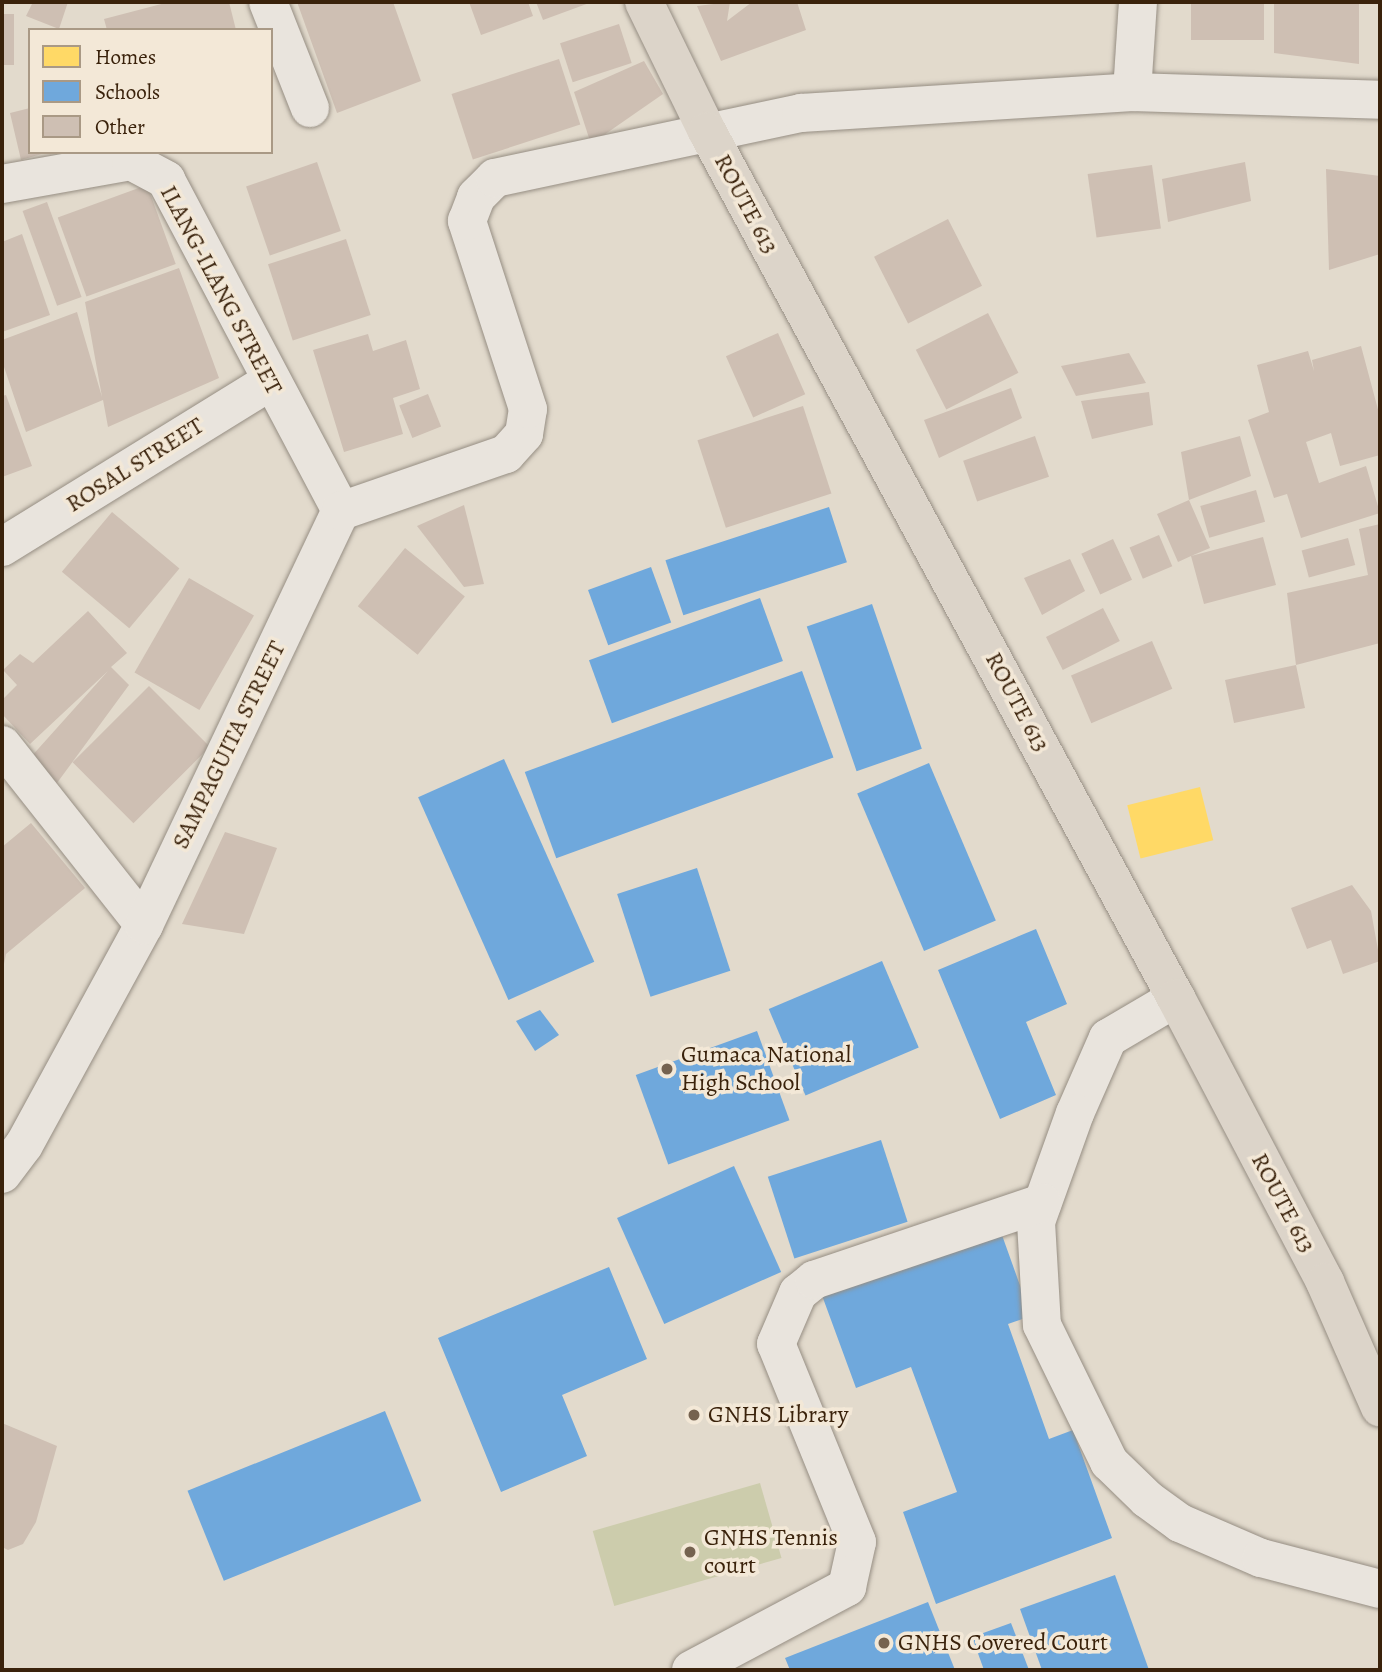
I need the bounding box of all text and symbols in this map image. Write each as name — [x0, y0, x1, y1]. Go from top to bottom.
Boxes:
legend — [28, 28, 273, 154]
text: Homes — [95, 43, 156, 71]
text: Schools — [95, 78, 160, 106]
text: Other — [95, 113, 145, 141]
street label: ROUTE 613 — [708, 149, 784, 259]
street label: ILANG-ILANG STREET — [154, 181, 288, 399]
street label: ROSAL STREET — [61, 411, 209, 519]
street label: SAMPAGUITA STREET — [166, 637, 292, 853]
street label: ROUTE 613 — [979, 647, 1055, 757]
place label: Gumaca National High School — [681, 1041, 851, 1097]
marker: Gumaca National High School — [659, 1061, 675, 1077]
street label: ROUTE 613 — [1245, 1148, 1321, 1258]
place label: GNHS Library — [708, 1401, 848, 1429]
marker: GNHS Library — [686, 1407, 702, 1423]
place label: GNHS Tennis court — [704, 1524, 838, 1580]
marker: GNHS Tennis court — [682, 1544, 698, 1560]
place label: GNHS Covered Court — [898, 1629, 1108, 1657]
marker: GNHS Covered Court — [876, 1635, 892, 1651]

